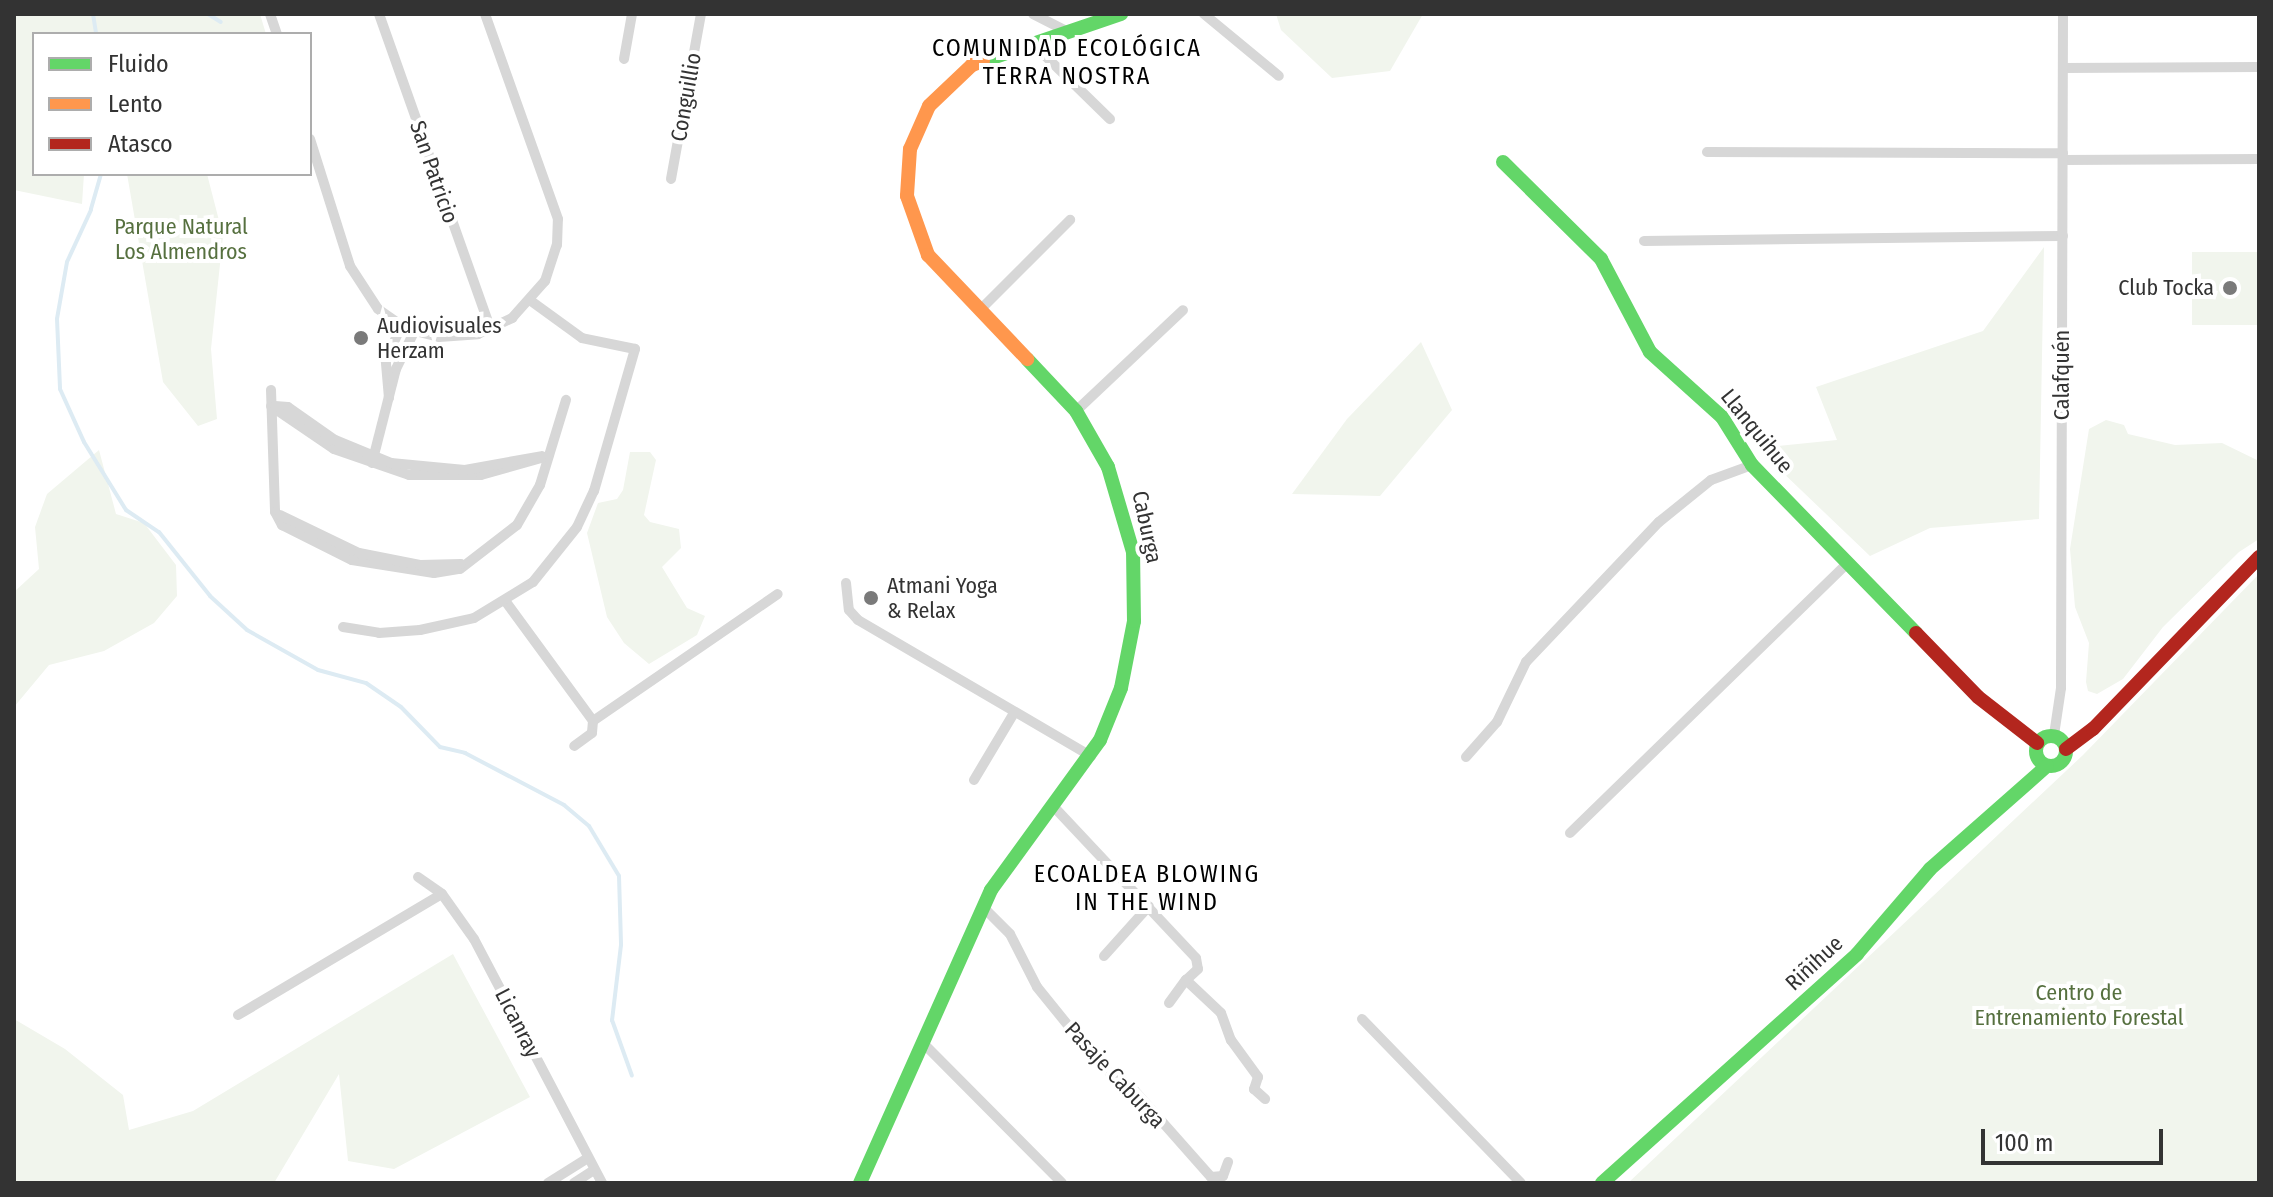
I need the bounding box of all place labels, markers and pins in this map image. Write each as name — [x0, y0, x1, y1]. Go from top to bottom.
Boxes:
place label: Club Tocka — [2118, 275, 2214, 301]
marker: Club Tocka — [2221, 279, 2239, 297]
place label: Audiovisuales Herzam — [377, 312, 502, 364]
marker: Audiovisuales Herzam — [352, 329, 370, 347]
place label: Atmani Yoga & Relax — [887, 572, 998, 624]
marker: Atmani Yoga & Relax — [862, 589, 880, 607]

